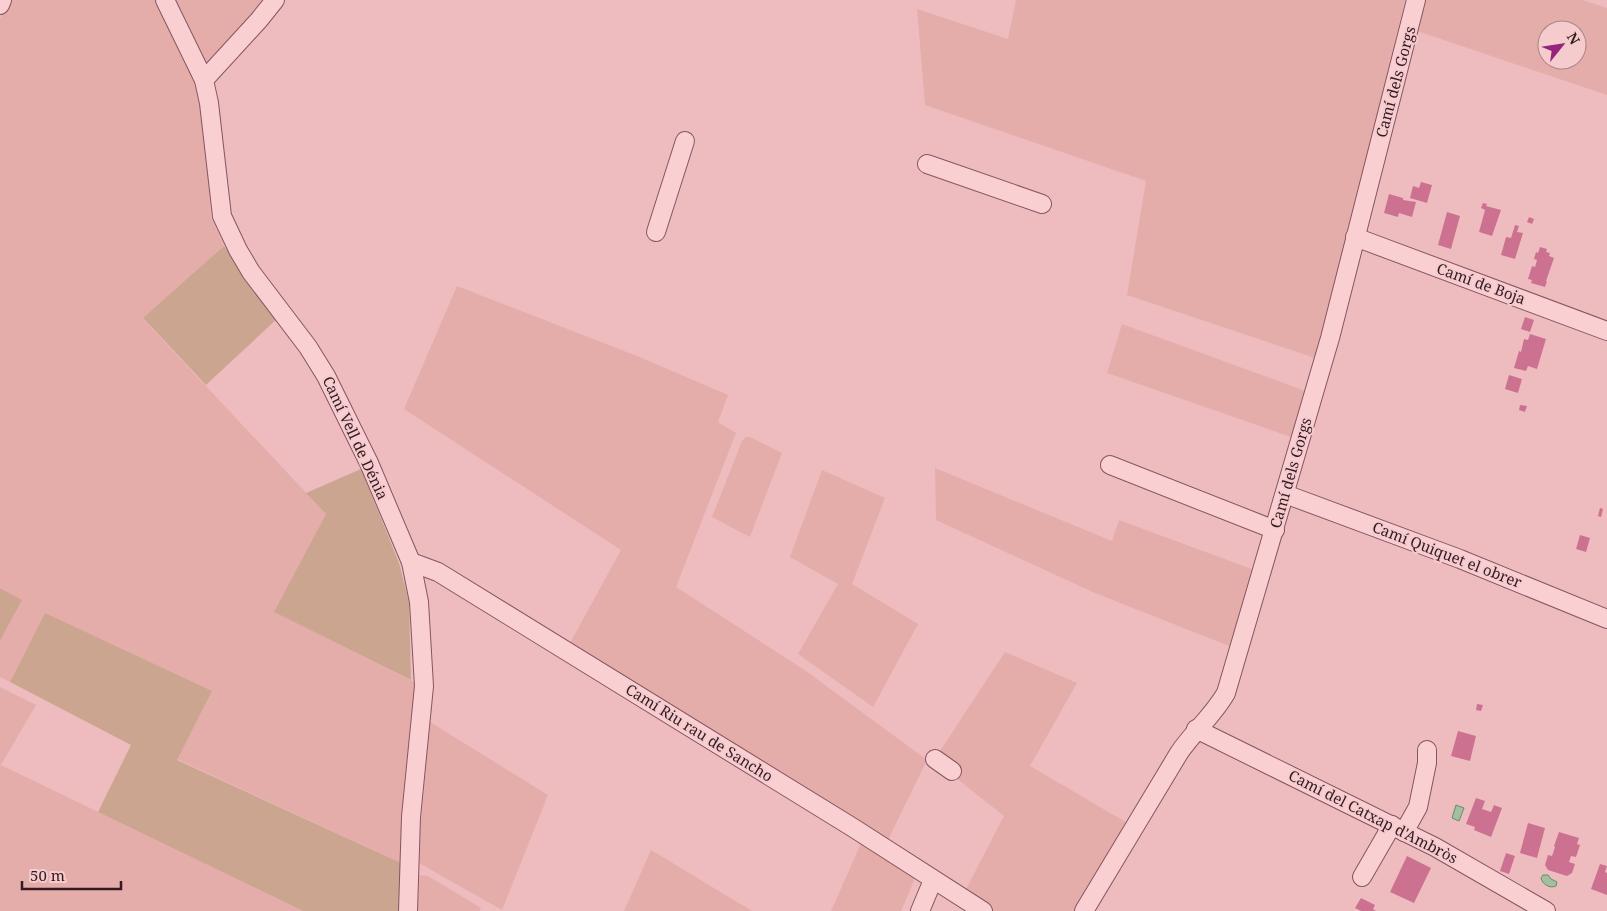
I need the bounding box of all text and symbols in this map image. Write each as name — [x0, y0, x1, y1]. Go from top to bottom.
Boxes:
north arrow — [1537, 20, 1587, 70]
street label: Camí dels Gorgs — [1371, 24, 1420, 140]
text: N — [1563, 29, 1585, 48]
street label: Camí de Boja — [1434, 258, 1528, 308]
street label: Camí Vell de Dénia — [319, 373, 393, 503]
street label: Camí dels Gorgs — [1265, 415, 1315, 530]
street label: Camí Quiquet el obrer — [1370, 516, 1525, 592]
street label: Camí Riu rau de Sancho — [622, 679, 777, 786]
street label: Camí del Catxap d'Ambròs — [1286, 765, 1462, 868]
scale bar — [22, 858, 121, 890]
text: 50 m — [30, 865, 65, 885]

